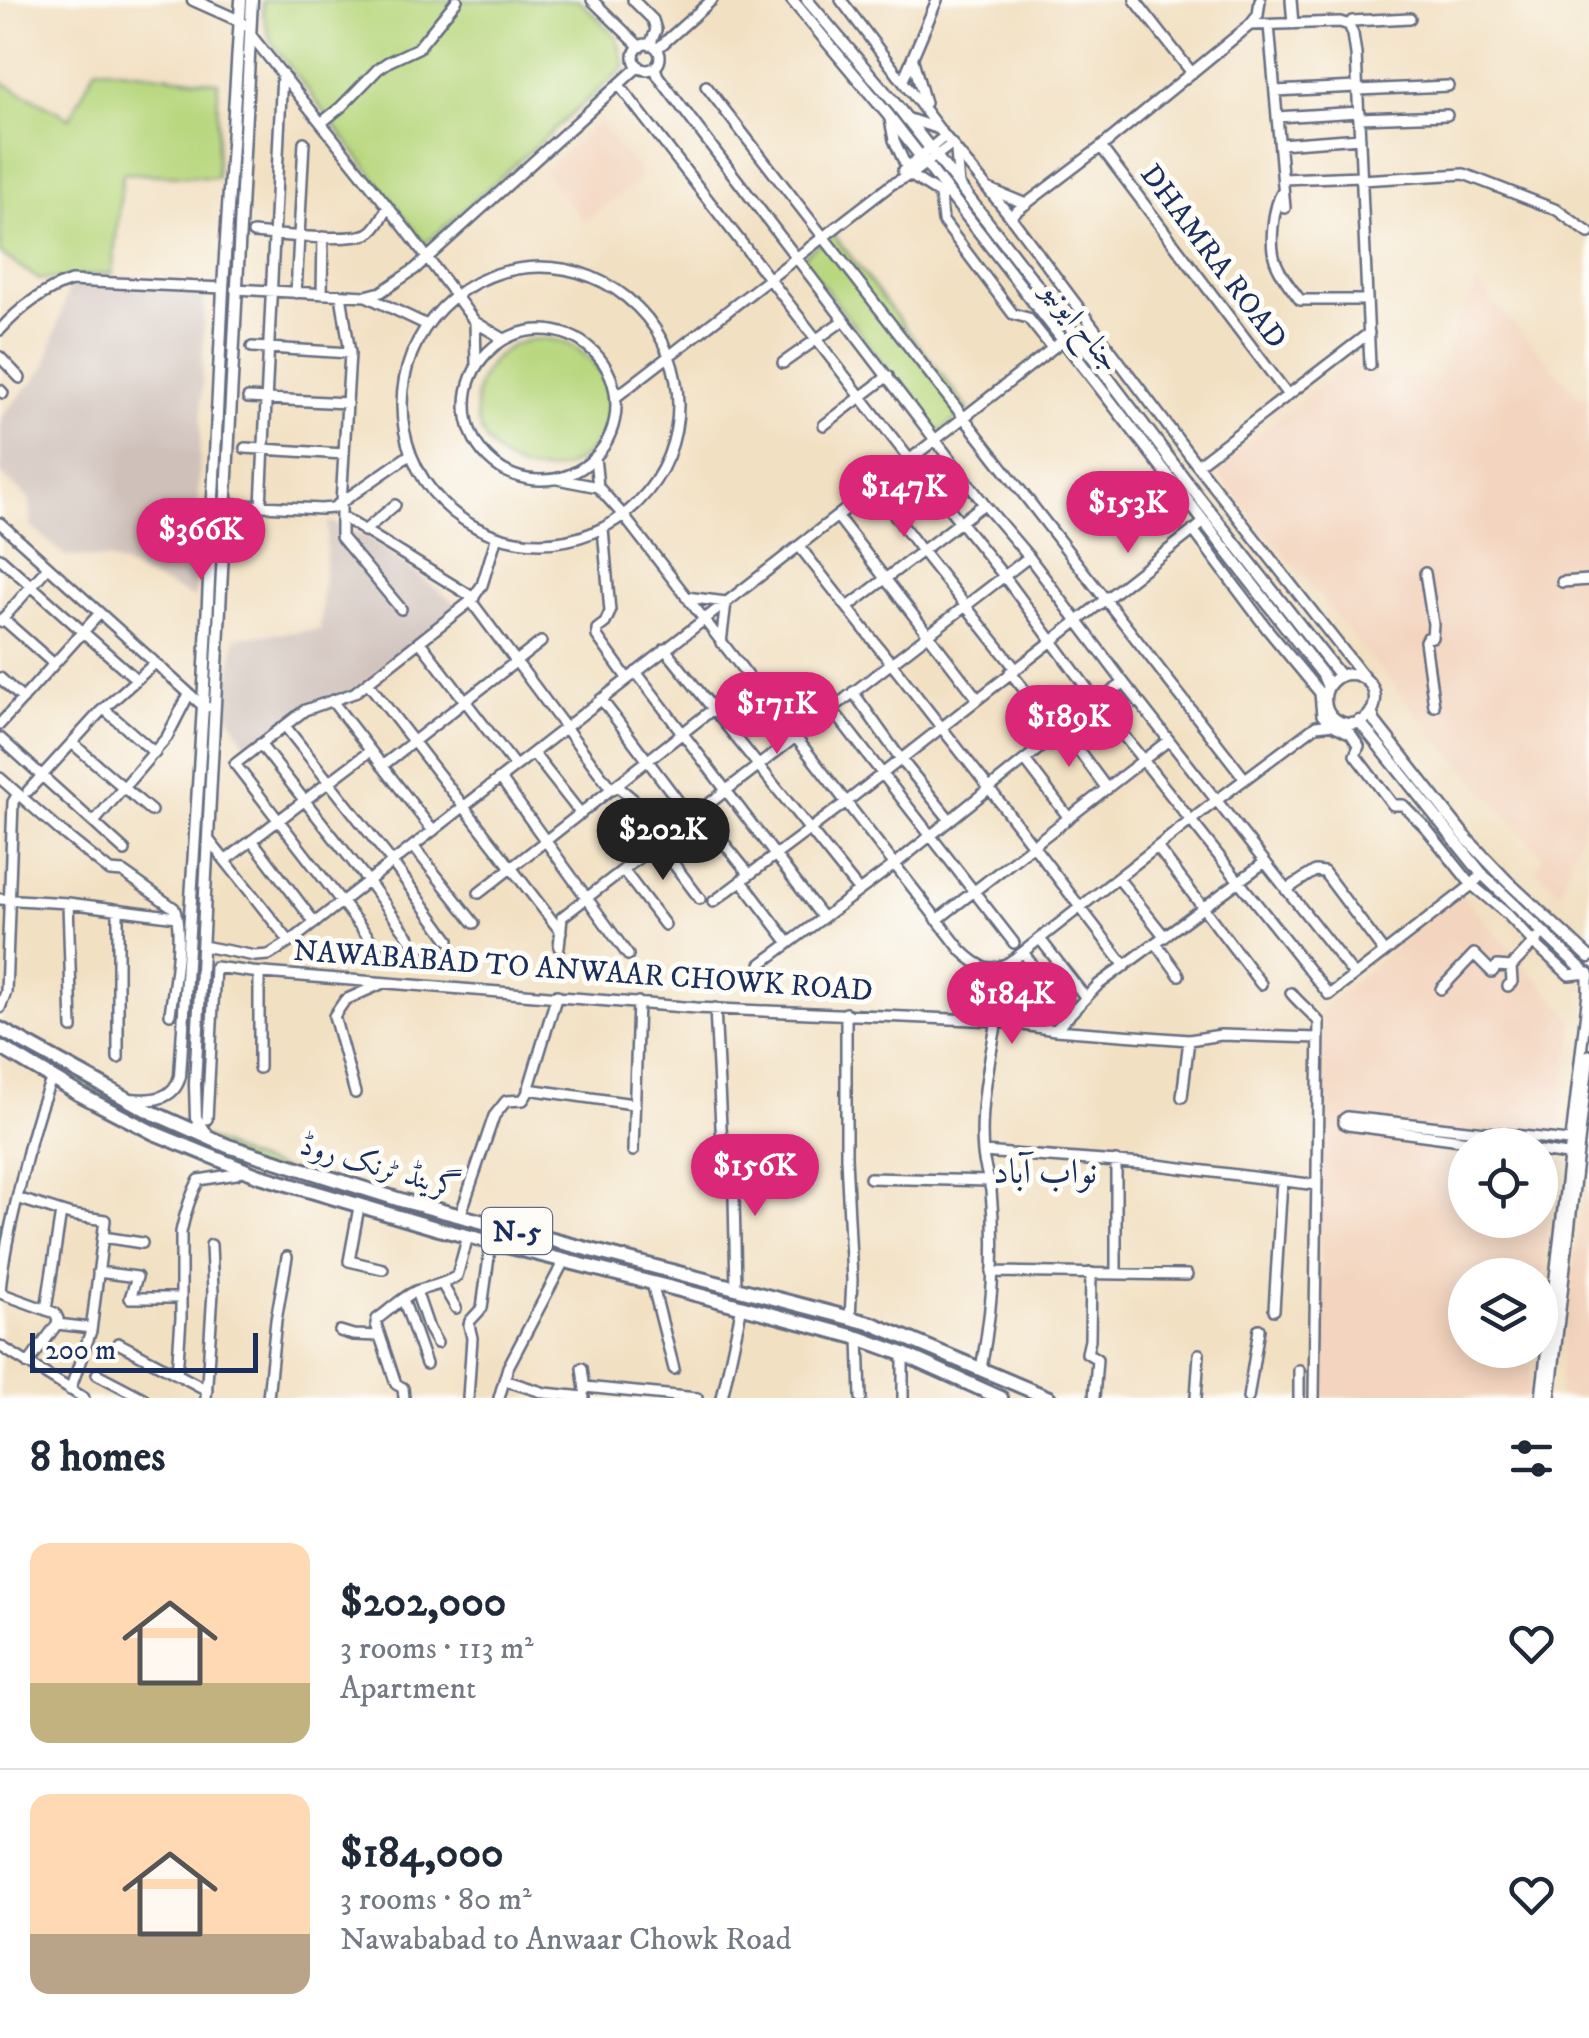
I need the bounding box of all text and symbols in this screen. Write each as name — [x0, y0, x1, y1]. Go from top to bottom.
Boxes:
street label: DHAMRA ROAD — [1131, 157, 1294, 356]
street label: جناح ایونیو — [1027, 271, 1128, 384]
pin: $147K — [834, 455, 974, 540]
text: $147K — [861, 467, 947, 507]
pin: $153K — [1058, 471, 1198, 556]
text: $153K — [1088, 483, 1168, 523]
pin: $366K — [131, 498, 271, 583]
text: $366K — [158, 510, 244, 550]
pin: $171K — [707, 672, 847, 757]
text: $171K — [737, 684, 817, 724]
pin: $189K — [999, 685, 1139, 770]
text: $189K — [1027, 697, 1111, 737]
pin: $202K — [593, 798, 733, 883]
text: $202K — [619, 810, 707, 850]
street label: NAWABABAD TO ANWAAR CHOWK ROAD — [292, 933, 874, 1010]
pin: $184K — [942, 962, 1082, 1047]
text: $184K — [969, 974, 1055, 1014]
street label: گرینڈ ٹرنک روڈ — [296, 1124, 464, 1208]
map controls — [1448, 1128, 1558, 1368]
button: locate — [1448, 1128, 1558, 1238]
pin: $156K — [685, 1134, 825, 1219]
text: $156K — [713, 1146, 797, 1186]
district label: نواب آباد — [993, 1151, 1097, 1195]
road number: N-5 — [482, 1208, 552, 1254]
button: layers — [1448, 1258, 1558, 1368]
scale bar — [30, 1328, 258, 1372]
text: 200 m — [45, 1333, 116, 1368]
icon: filters — [1504, 1431, 1559, 1486]
text: 8 homes — [30, 1432, 165, 1484]
text: $202,000 — [340, 1577, 506, 1629]
icon: home — [110, 1583, 230, 1703]
icon: heart — [1504, 1616, 1559, 1671]
text: 3 rooms · 113 m² — [340, 1629, 534, 1669]
text: Apartment — [340, 1669, 476, 1709]
text: $184,000 — [340, 1828, 504, 1880]
icon: home — [110, 1834, 230, 1954]
icon: heart — [1504, 1867, 1559, 1922]
text: 3 rooms · 80 m² — [340, 1880, 532, 1920]
text: Nawababad to Anwaar Chowk Road — [340, 1920, 791, 1960]

